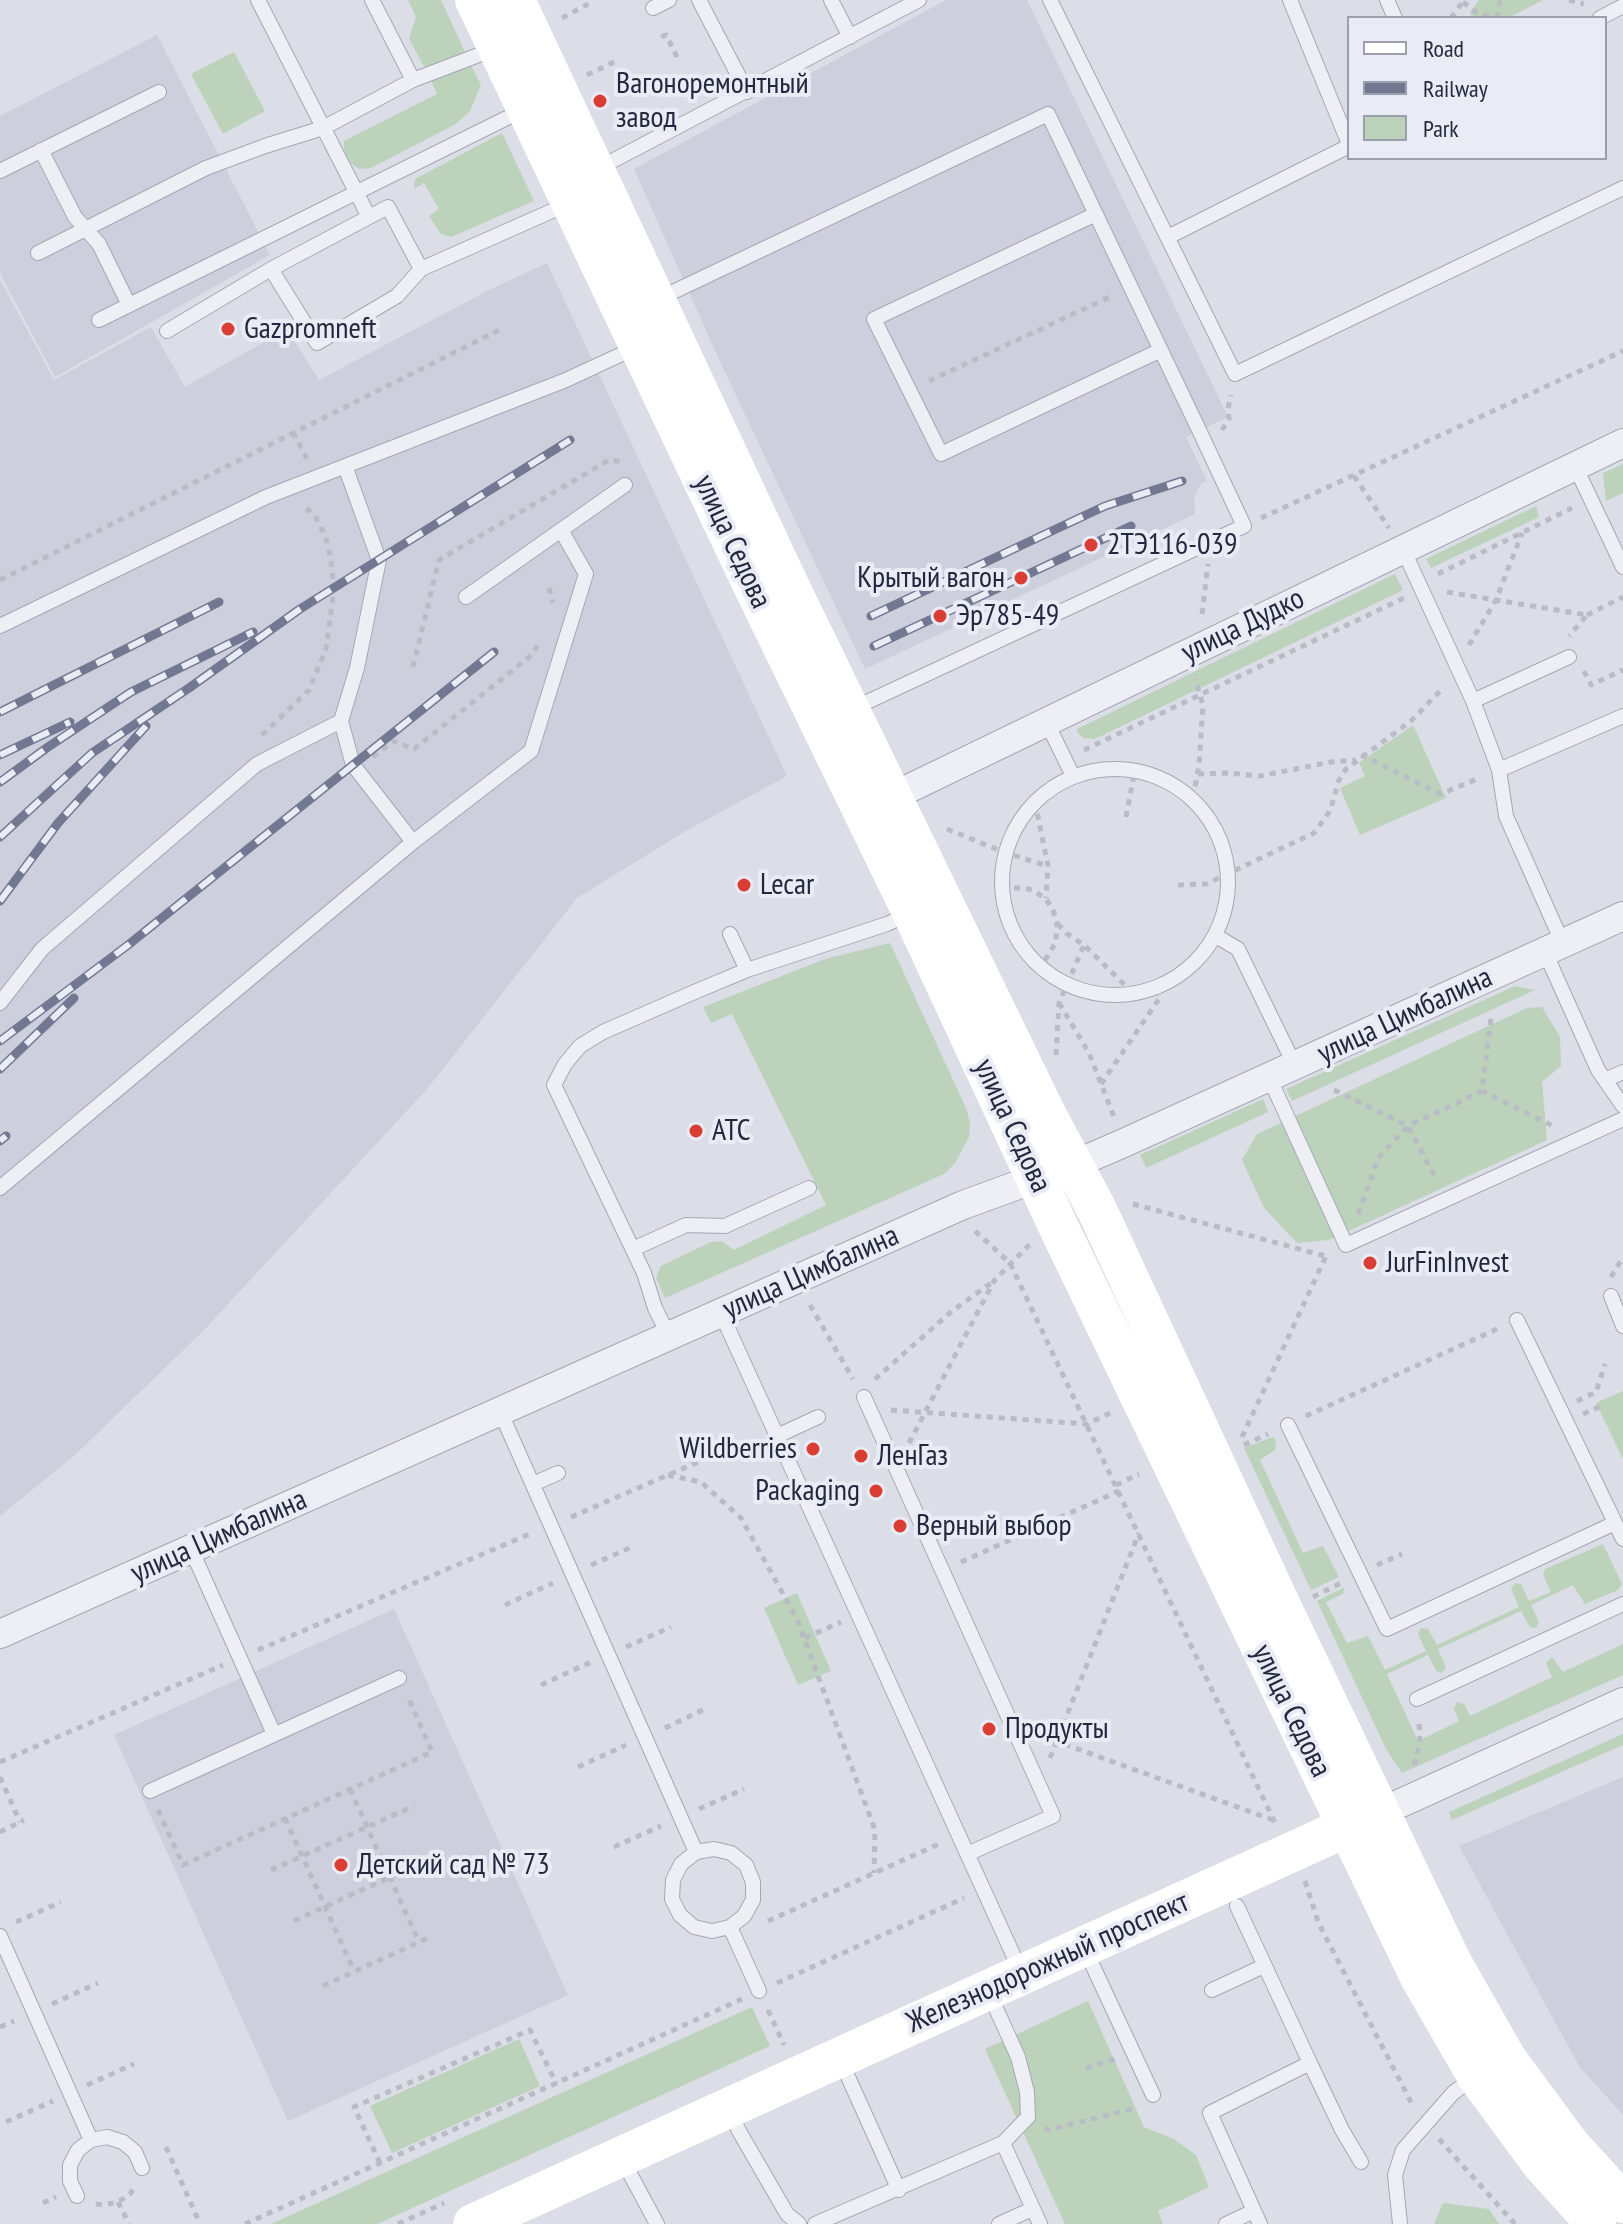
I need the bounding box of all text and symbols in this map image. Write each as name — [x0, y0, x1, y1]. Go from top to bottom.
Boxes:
legend — [1347, 16, 1607, 160]
text: Road — [1423, 33, 1464, 64]
place label: Вагоноремонтный завод — [616, 66, 809, 136]
text: Railway — [1423, 73, 1488, 104]
marker: Вагоноремонтный завод — [591, 92, 609, 110]
text: Park — [1423, 113, 1459, 144]
place label: Gazpromneft — [244, 311, 376, 347]
marker: Gazpromneft — [219, 320, 237, 338]
street label: улица Седова — [685, 470, 779, 614]
place label: 2ТЭ116-039 — [1107, 527, 1238, 563]
marker: 2ТЭ116-039 — [1082, 536, 1100, 554]
place label: Крытый вагон — [857, 560, 1005, 596]
marker: Крытый вагон — [1012, 569, 1030, 587]
street label: улица Дудко — [1176, 581, 1310, 671]
place label: Эр785-49 — [956, 598, 1059, 634]
marker: Эр785-49 — [931, 607, 949, 625]
place label: Lecar — [760, 867, 814, 903]
marker: Lecar — [735, 876, 753, 894]
street label: улица Цимбалина — [1312, 960, 1498, 1072]
street label: улица Седова — [965, 1054, 1059, 1198]
place label: АТС — [712, 1113, 751, 1149]
marker: АТС — [687, 1122, 705, 1140]
street label: улица Цимбалина — [718, 1218, 904, 1328]
place label: JurFinInvest — [1386, 1245, 1509, 1281]
marker: JurFinInvest — [1361, 1254, 1379, 1272]
place label: Wildberries — [679, 1431, 797, 1467]
place label: ЛенГаз — [877, 1438, 948, 1474]
marker: Wildberries — [804, 1440, 822, 1458]
marker: ЛенГаз — [852, 1447, 870, 1465]
place label: Packaging — [755, 1473, 860, 1509]
street label: улица Цимбалина — [126, 1482, 312, 1592]
marker: Packaging — [867, 1482, 885, 1500]
place label: Верный выбор — [916, 1508, 1071, 1544]
marker: Верный выбор — [891, 1517, 909, 1535]
street label: улица Седова — [1243, 1639, 1339, 1783]
place label: Продукты — [1005, 1711, 1109, 1747]
marker: Продукты — [980, 1720, 998, 1738]
place label: Детский сад № 73 — [357, 1847, 550, 1883]
marker: Детский сад № 73 — [332, 1856, 350, 1874]
street label: Железнодорожный проспект — [901, 1885, 1195, 2041]

